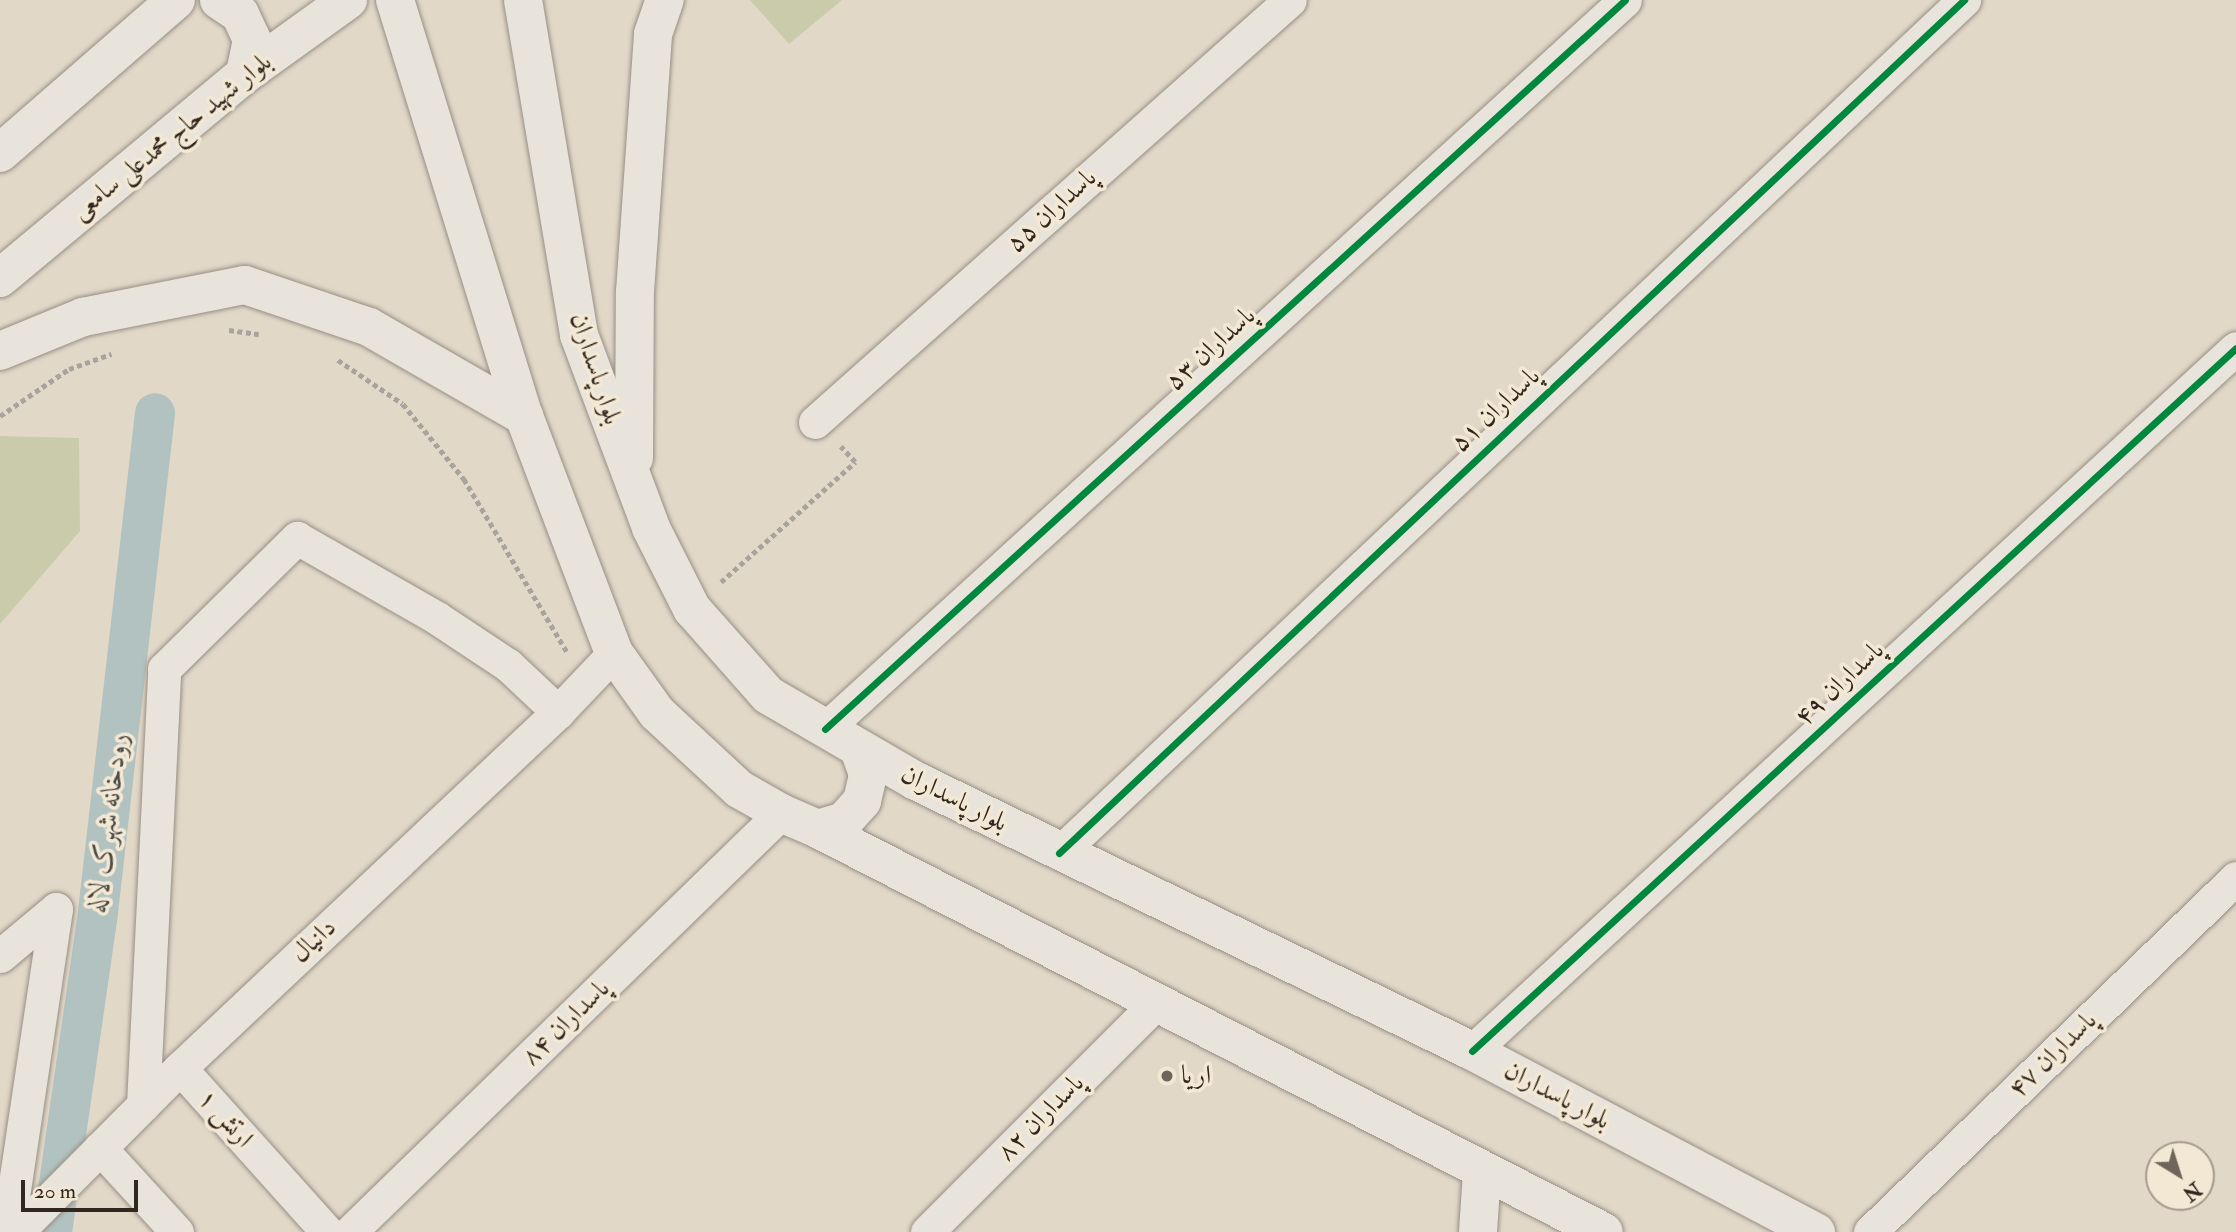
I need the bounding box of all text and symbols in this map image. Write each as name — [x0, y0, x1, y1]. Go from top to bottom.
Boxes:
street label: بلوار شهید حاج محمدعلی سامعی — [66, 47, 278, 227]
street label: پاسداران ۵۵ — [1001, 162, 1103, 260]
street label: پاسداران ۵۳ — [1160, 300, 1262, 398]
street label: بلوار پاسداران — [562, 309, 628, 429]
street label: پاسداران ۵۱ — [1445, 361, 1547, 459]
street label: پاسداران ۴۹ — [1789, 635, 1891, 733]
water label: رودخانه شهرک لاله — [80, 731, 136, 915]
street label: بلوار پاسداران — [895, 759, 1013, 839]
street label: دانیال — [285, 912, 343, 970]
street label: پاسداران ۸۴ — [515, 973, 617, 1073]
street label: پاسداران ۴۷ — [2002, 1005, 2104, 1105]
street label: بلوار پاسداران — [1499, 1055, 1615, 1137]
place label: اریا — [1181, 1060, 1211, 1092]
street label: پاسداران ۸۲ — [991, 1068, 1091, 1168]
marker: اریا — [1159, 1068, 1175, 1084]
street label: ارتش ۱ — [191, 1084, 259, 1154]
north arrow — [2145, 1141, 2215, 1211]
scale bar — [24, 1166, 142, 1210]
text: N — [2178, 1176, 2206, 1206]
text: 20 m — [34, 1178, 76, 1205]

